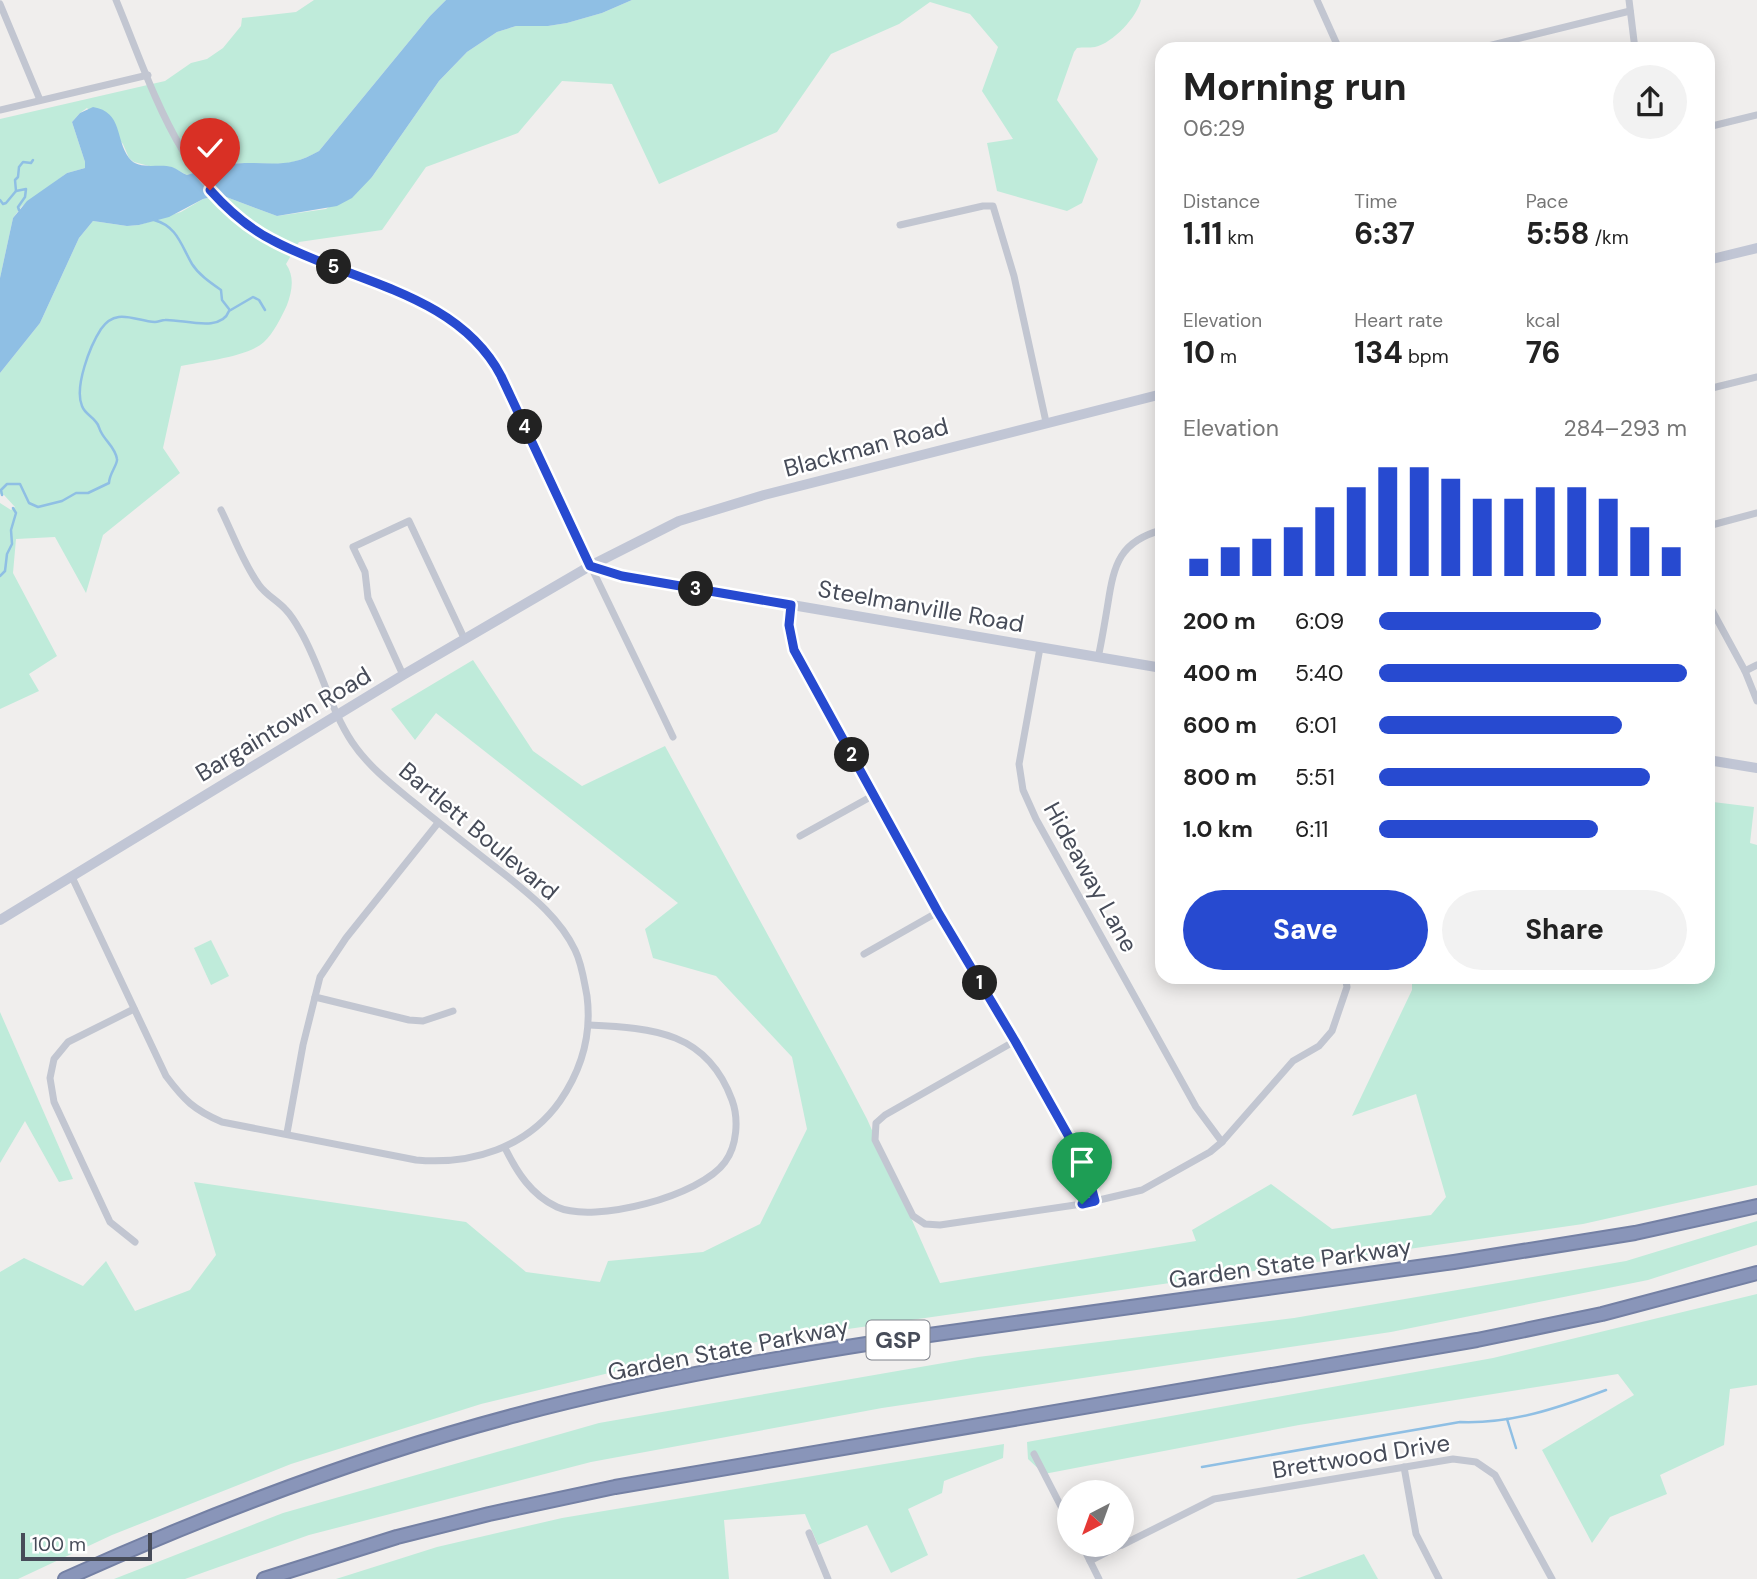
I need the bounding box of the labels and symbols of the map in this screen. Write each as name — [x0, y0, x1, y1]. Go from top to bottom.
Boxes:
pin — [180, 118, 240, 190]
pin: 5 — [316, 250, 352, 284]
pin: 4 — [508, 410, 542, 444]
street label: Blackman Road — [780, 410, 952, 484]
pin: 3 — [678, 572, 714, 606]
street label: Steelmanville Road — [816, 573, 1026, 639]
street label: Bargaintown Road — [190, 659, 376, 789]
pin: 2 — [834, 738, 870, 772]
street label: Bartlett Boulevard — [393, 755, 565, 907]
street label: Hideaway Lane — [1037, 796, 1145, 958]
pin: 1 — [962, 965, 998, 1000]
pin — [1052, 1132, 1112, 1204]
street label: Garden State Parkway — [1167, 1231, 1413, 1295]
street label: Garden State Parkway — [605, 1310, 851, 1388]
road number: GSP — [866, 1320, 930, 1359]
street label: Brettwood Drive — [1270, 1427, 1452, 1485]
north arrow — [1057, 1480, 1134, 1558]
scale bar — [21, 1530, 152, 1562]

